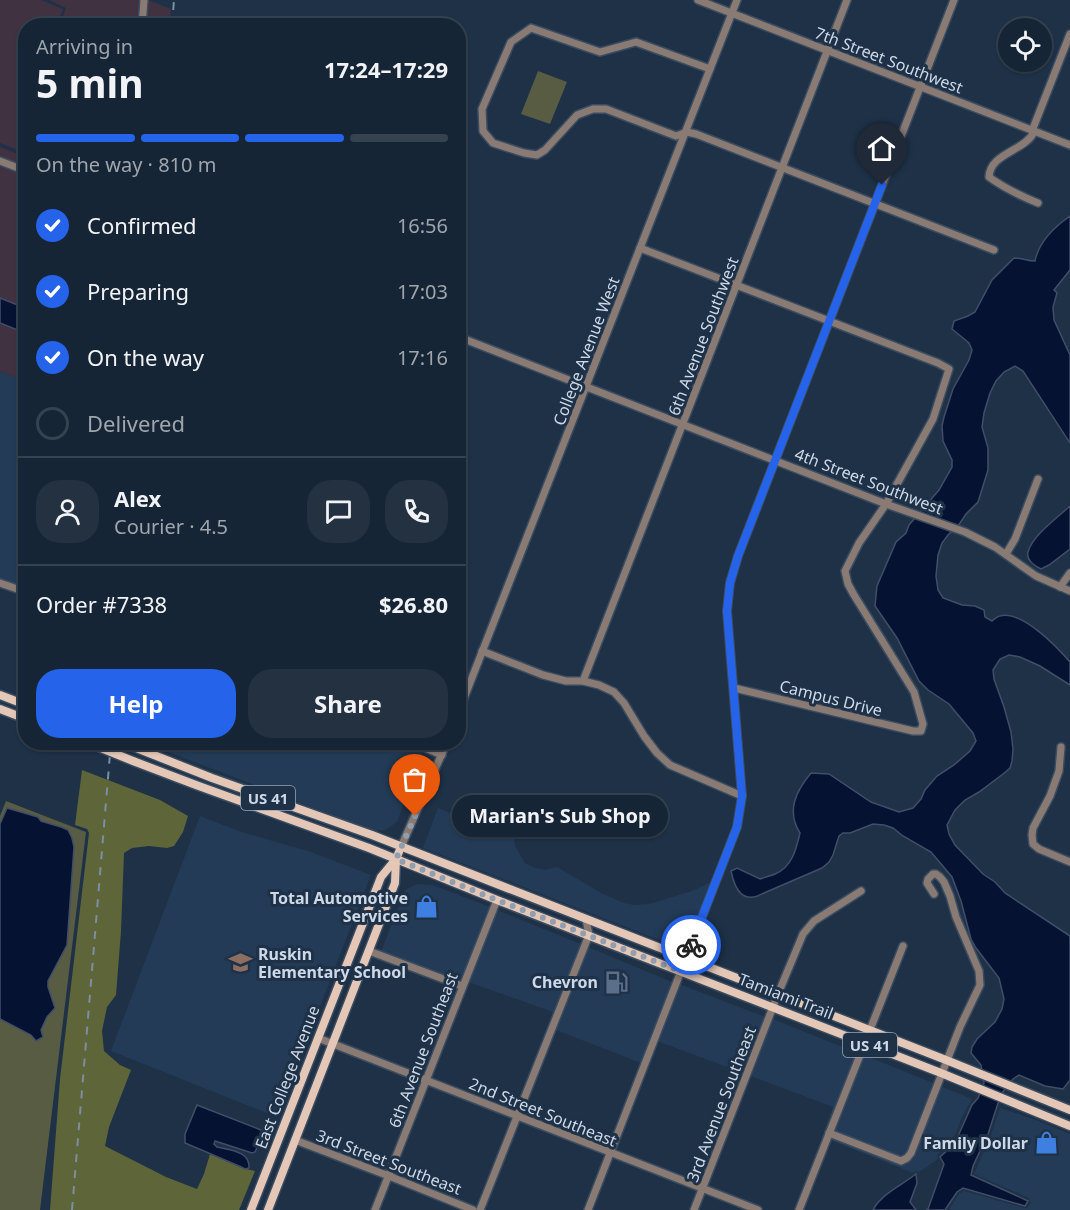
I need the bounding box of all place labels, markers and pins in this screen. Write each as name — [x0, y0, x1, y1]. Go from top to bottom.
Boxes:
pin — [856, 123, 907, 185]
pin — [389, 754, 440, 816]
callout: Marian's Sub Shop — [451, 795, 667, 837]
place label: Total Automotive Services — [270, 887, 408, 927]
shop icon: Total Automotive Services — [413, 894, 439, 920]
place label: Ruskin Elementary School — [258, 943, 406, 983]
school or university icon: Ruskin Elementary School — [227, 950, 253, 976]
fuel station icon: Chevron — [603, 969, 629, 995]
place label: Chevron — [532, 971, 598, 993]
shop icon: Family Dollar — [1033, 1130, 1059, 1156]
place label: Family Dollar — [923, 1132, 1028, 1154]

